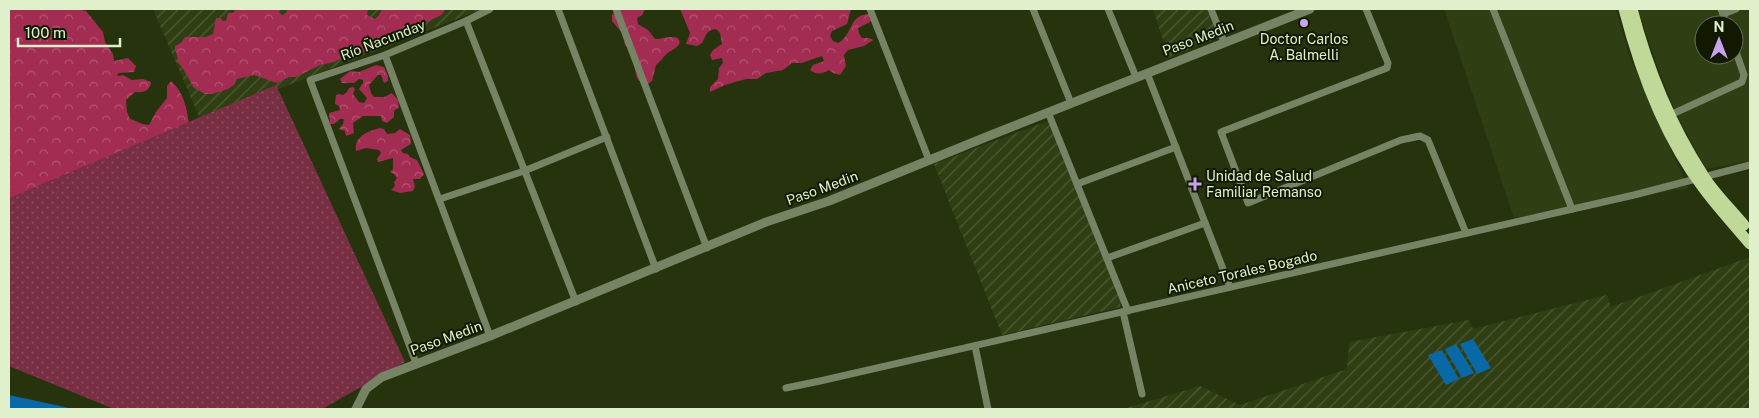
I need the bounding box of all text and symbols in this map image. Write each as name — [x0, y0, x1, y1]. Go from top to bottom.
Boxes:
scale bar — [18, 15, 120, 47]
street label: Río Ñacunday — [338, 15, 428, 64]
north arrow — [1694, 15, 1744, 65]
street label: Paso Medin — [1160, 17, 1236, 59]
marker: Doctor Carlos A. Balmelli — [1298, 17, 1310, 29]
text: N — [1714, 19, 1724, 35]
text: 100 m — [25, 24, 66, 41]
place label: Doctor Carlos A. Balmelli — [1260, 31, 1348, 63]
street label: Paso Medin — [784, 168, 860, 208]
place label: Unidad de Salud Familiar Remanso — [1206, 168, 1322, 200]
marker: Unidad de Salud Familiar Remanso — [1188, 177, 1202, 191]
street label: Aniceto Torales Bogado — [1165, 247, 1319, 297]
street label: Paso Medin — [408, 318, 484, 358]

